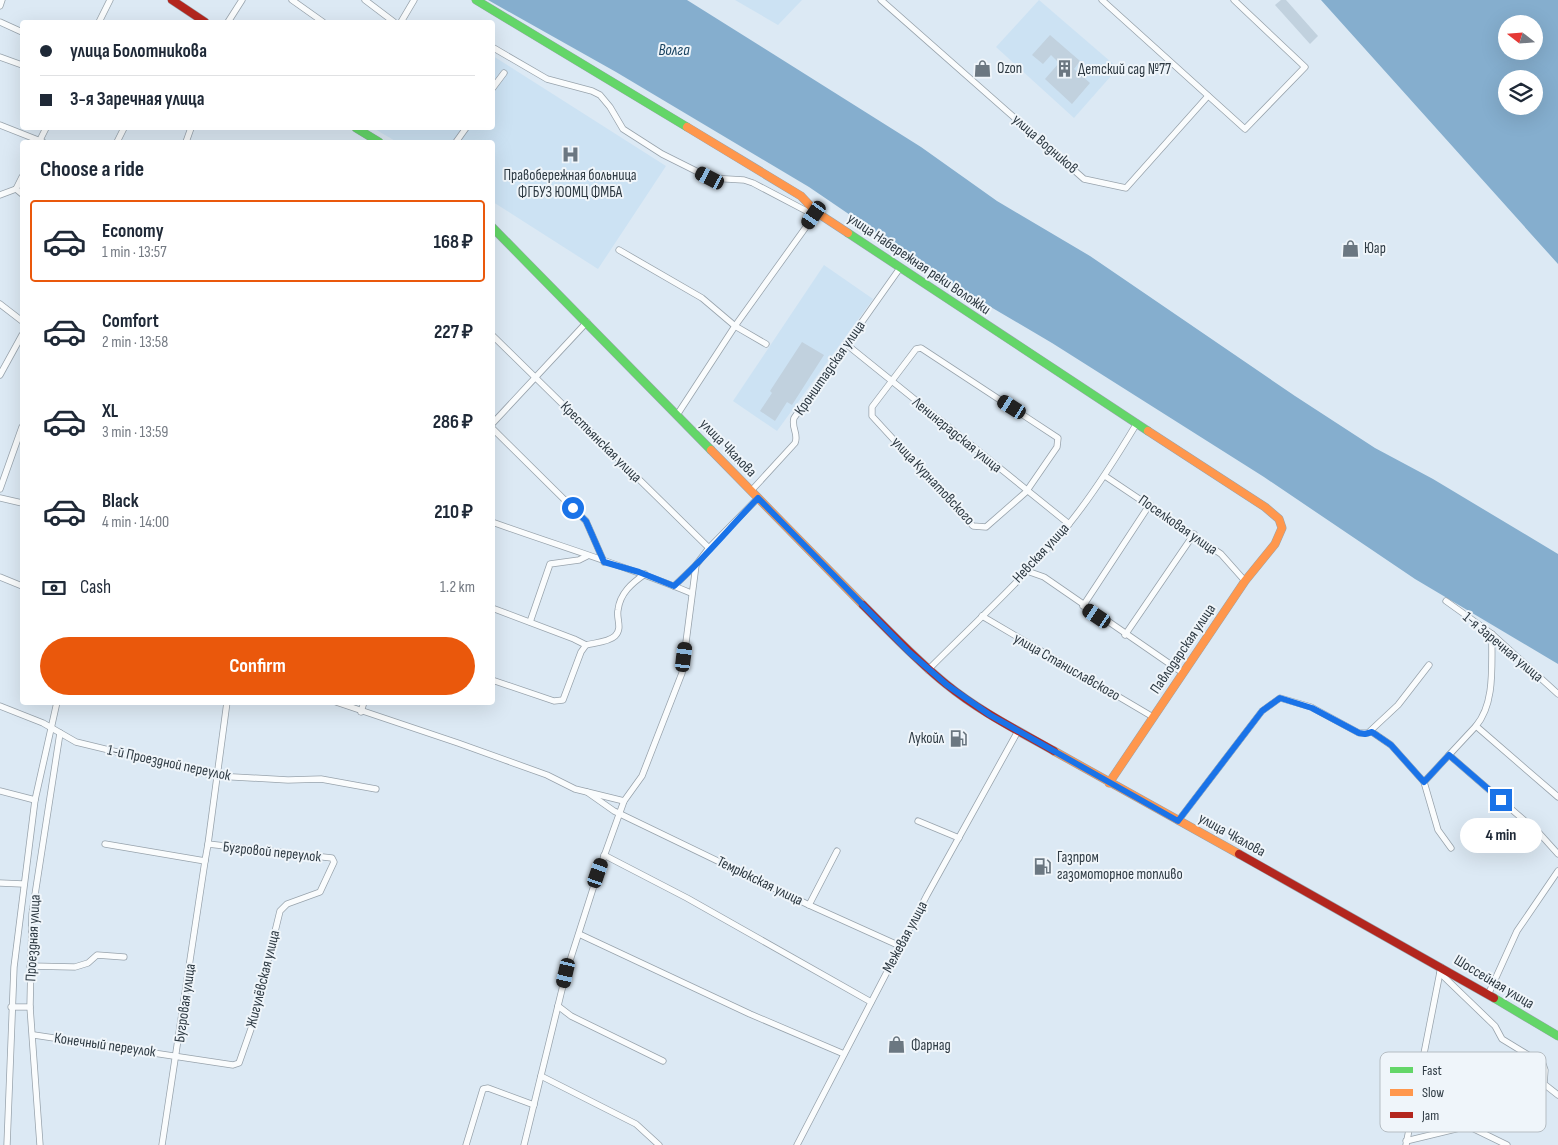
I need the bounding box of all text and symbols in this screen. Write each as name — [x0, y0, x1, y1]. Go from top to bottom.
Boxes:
north arrow — [1498, 15, 1542, 60]
map controls — [1498, 15, 1543, 115]
text: улица Болотникова — [70, 40, 207, 63]
water label: Волга — [658, 41, 690, 60]
shop icon: Ozon — [973, 58, 993, 78]
place label: Ozon — [997, 59, 1022, 78]
building icon: Детский сад №77 — [1054, 59, 1074, 79]
place label: Детский сад №77 — [1078, 60, 1171, 79]
button: layers — [1498, 70, 1543, 115]
text: 3-я Заречная улица — [70, 88, 205, 111]
street label: улица Водников — [1008, 110, 1082, 178]
hospital icon: Правобережная больница ФГБУЗ ЮОМЦ ФМБА — [560, 144, 580, 164]
text: Choose a ride — [40, 156, 144, 183]
car — [693, 165, 726, 191]
place label: Правобережная больница ФГБУЗ ЮОМЦ ФМБА — [503, 166, 637, 202]
car — [799, 198, 828, 232]
street label: улица Набережная реки Воложки — [844, 209, 994, 319]
icon: car — [42, 219, 87, 264]
text: Economy — [102, 220, 164, 243]
text: 168 ₽ — [434, 231, 473, 254]
shop icon: Юар — [1340, 238, 1360, 258]
place label: Юар — [1364, 239, 1386, 258]
text: 1 min · 13:57 — [102, 243, 167, 262]
icon: car — [42, 309, 87, 354]
text: Comfort — [102, 310, 159, 333]
street label: Кронштадская улица — [790, 317, 870, 419]
text: 227 ₽ — [434, 321, 473, 344]
text: 2 min · 13:58 — [102, 333, 168, 352]
street label: Ленинградская улица — [908, 392, 1006, 477]
car — [995, 393, 1028, 421]
street label: Крестьянская улица — [556, 397, 646, 487]
icon: car — [42, 399, 87, 444]
text: XL — [102, 400, 118, 423]
text: 286 ₽ — [433, 411, 473, 434]
street label: улица Чкалова — [696, 415, 761, 481]
text: 3 min · 13:59 — [102, 423, 168, 442]
street label: улица Курнатовского — [887, 433, 979, 529]
icon: car — [42, 489, 87, 534]
text: Black — [102, 490, 139, 513]
street label: Поселковая улица — [1135, 491, 1221, 559]
route start — [562, 497, 584, 519]
text: 210 ₽ — [434, 501, 473, 524]
text: 4 min · 14:00 — [102, 513, 169, 532]
street label: Невская улица — [1009, 519, 1074, 587]
icon: cash — [40, 574, 68, 602]
text: Cash — [80, 576, 111, 599]
text: 1.2 km — [440, 578, 475, 597]
street label: Павлодарская улица — [1146, 600, 1220, 698]
car — [1080, 601, 1113, 631]
street label: 1-я Заречная улица — [1459, 608, 1547, 686]
street label: улица Станиславского — [1010, 629, 1124, 705]
button: Confirm — [40, 637, 475, 695]
car — [674, 641, 693, 673]
fuel station icon: Лукойл — [948, 728, 968, 748]
place label: Лукойл — [908, 729, 945, 748]
street label: 1-й Проездной переулок — [105, 741, 233, 785]
route end — [1490, 789, 1512, 811]
street label: улица Чкалова — [1195, 809, 1269, 861]
callout: 4 min — [1460, 818, 1542, 852]
text: 4 min — [1486, 826, 1516, 845]
street label: Бугровой переулок — [222, 837, 322, 867]
place label: Газпром газомоторное топливо — [1057, 848, 1183, 884]
street label: Темрюкская улица — [714, 852, 806, 910]
car — [586, 856, 609, 890]
fuel station icon: Газпром газомоторное топливо — [1033, 856, 1053, 876]
street label: Проездная улица — [21, 894, 45, 982]
street label: Межевая улица — [878, 898, 932, 976]
street label: Жигулёвская улица — [242, 928, 284, 1030]
street label: Шоссейная улица — [1450, 951, 1538, 1013]
car — [555, 957, 576, 989]
street label: Бугровая улица — [170, 962, 200, 1044]
street label: Конечный переулок — [53, 1028, 157, 1062]
shop icon: Фарнад — [887, 1035, 907, 1055]
place label: Фарнад — [911, 1036, 951, 1055]
legend — [1380, 1052, 1546, 1132]
text: Fast — [1422, 1062, 1442, 1079]
text: Slow — [1422, 1084, 1444, 1101]
text: Jam — [1421, 1107, 1439, 1124]

